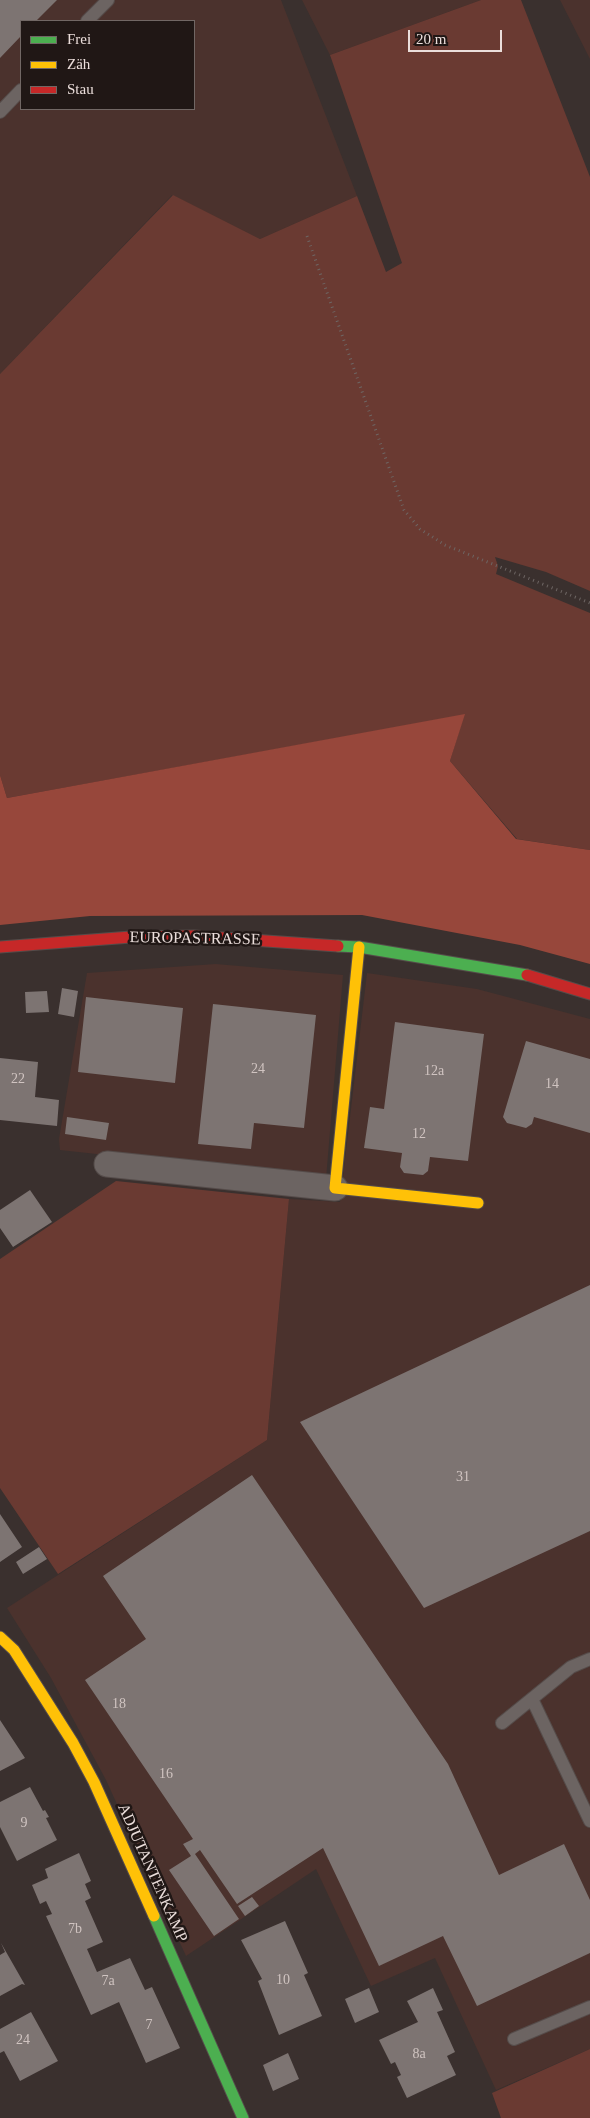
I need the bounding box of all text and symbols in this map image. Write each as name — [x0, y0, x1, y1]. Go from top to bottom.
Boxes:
legend — [20, 20, 195, 110]
scale bar — [410, 20, 504, 52]
text: Frei — [67, 31, 91, 47]
text: 20 m — [416, 31, 446, 47]
text: Zäh — [67, 56, 90, 72]
text: Stau — [67, 81, 94, 97]
street label: EUROPASTRASSE — [129, 928, 261, 950]
house number: 24 — [251, 1061, 265, 1077]
house number: 12a — [424, 1063, 444, 1079]
house number: 22 — [11, 1071, 25, 1087]
house number: 14 — [545, 1076, 559, 1092]
house number: 12 — [412, 1126, 426, 1142]
house number: 31 — [456, 1469, 470, 1485]
house number: 18 — [112, 1696, 126, 1712]
house number: 16 — [159, 1766, 173, 1782]
street label: ADJUTANTENKAMP — [113, 1801, 191, 1945]
house number: 9 — [20, 1815, 28, 1831]
house number: 7b — [68, 1921, 82, 1937]
house number: 10 — [276, 1972, 290, 1988]
house number: 7a — [101, 1973, 115, 1989]
house number: 7 — [146, 2017, 152, 2033]
house number: 24 — [16, 2032, 30, 2048]
house number: 8a — [412, 2046, 426, 2062]

